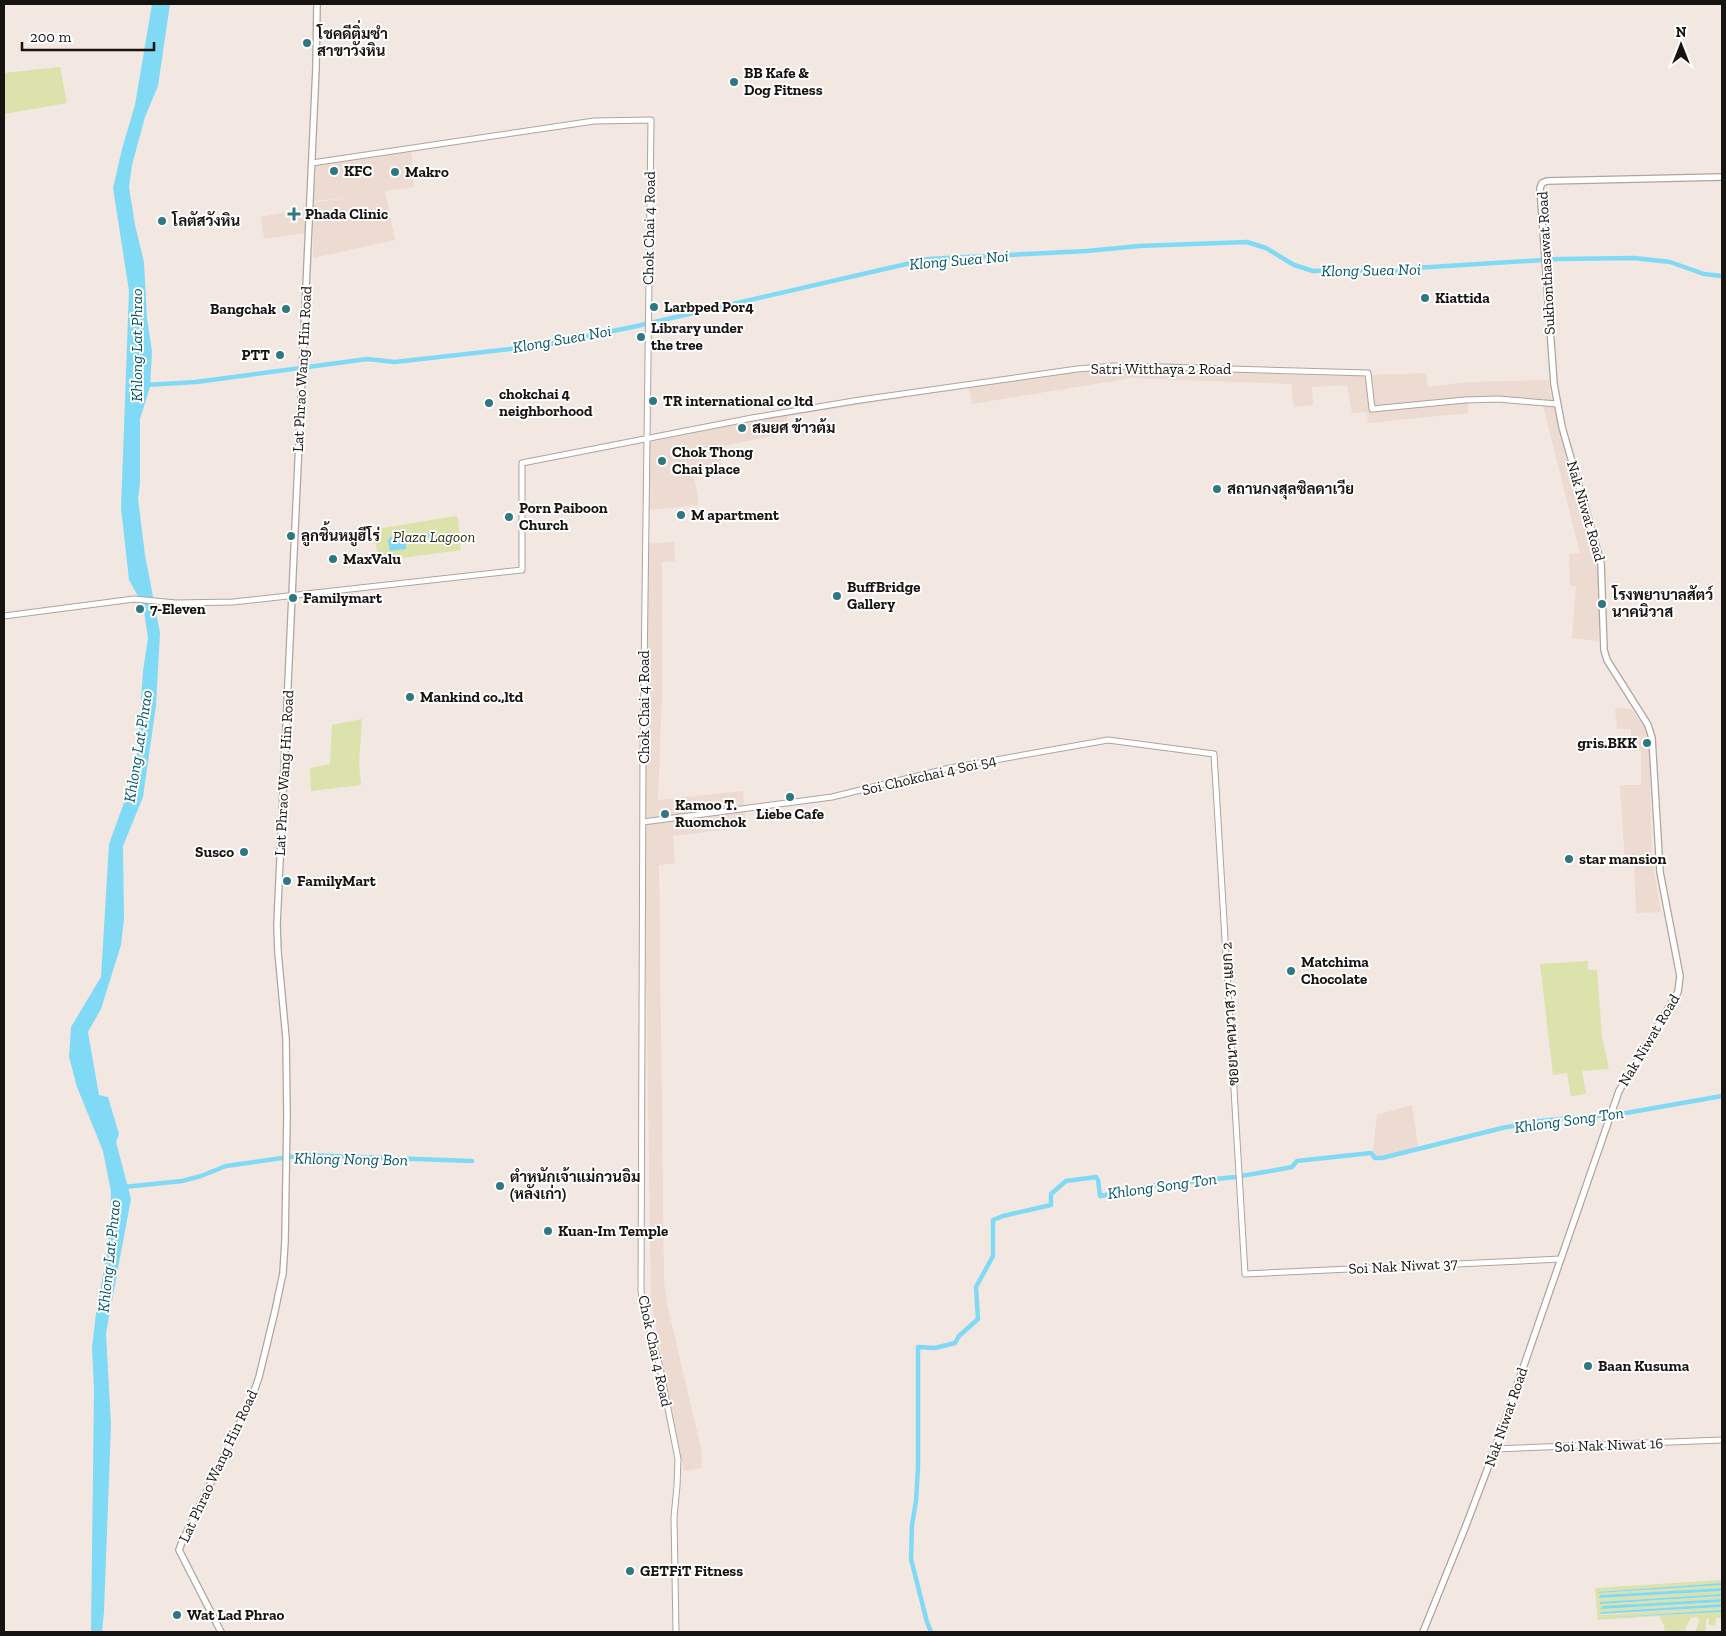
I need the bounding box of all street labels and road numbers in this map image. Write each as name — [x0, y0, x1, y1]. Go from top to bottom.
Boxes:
street label: Chok Chai 4 Road — [639, 170, 659, 285]
street label: Sukhonthasawat Road — [1533, 190, 1559, 335]
street label: Lat Phrao Wang Hin Road — [289, 285, 315, 452]
street label: Satri Witthaya 2 Road — [1091, 360, 1232, 378]
street label: Nak Niwat Road — [1563, 459, 1609, 564]
street label: Chok Chai 4 Road — [635, 649, 653, 764]
street label: Lat Phrao Wang Hin Road — [271, 689, 297, 856]
street label: Soi Chokchai 4 Soi 54 — [860, 751, 998, 799]
street label: ซอยนาคนวาส 37 แยก 2 — [1217, 941, 1243, 1086]
street label: Nak Niwat Road — [1615, 990, 1684, 1089]
street label: Soi Nak Niwat 37 — [1348, 1254, 1458, 1278]
street label: Chok Chai 4 Road — [634, 1294, 676, 1409]
street label: Nak Niwat Road — [1481, 1364, 1532, 1469]
street label: Lat Phrao Wang Hin Road — [175, 1386, 262, 1545]
street label: Soi Nak Niwat 16 — [1554, 1434, 1664, 1456]

